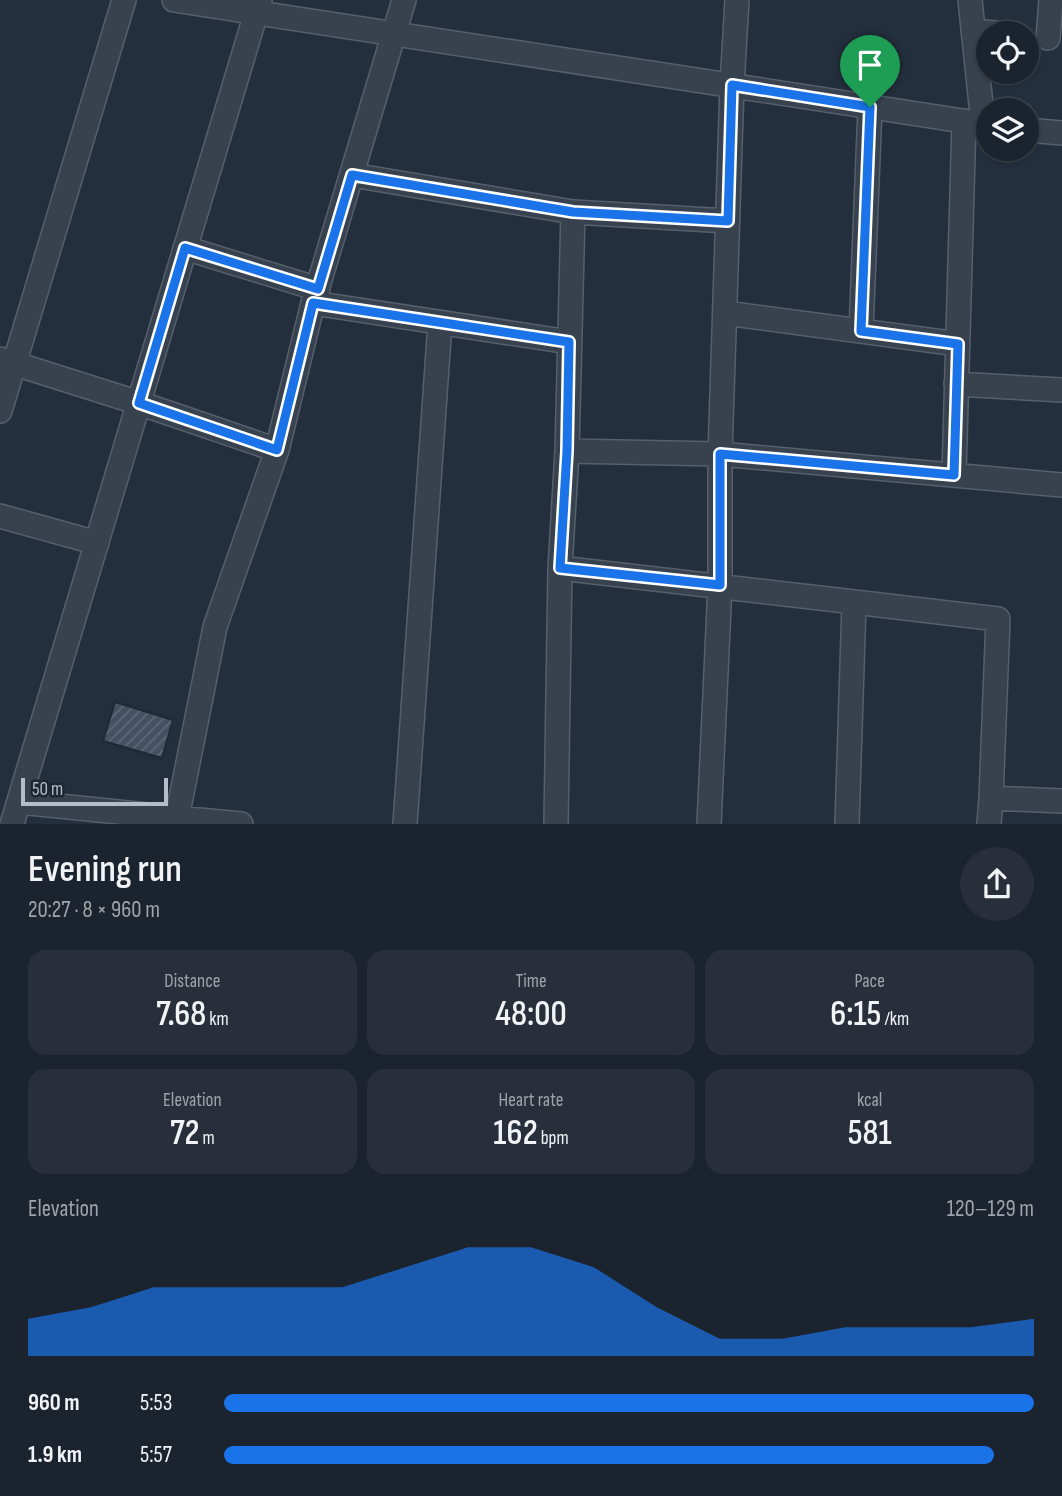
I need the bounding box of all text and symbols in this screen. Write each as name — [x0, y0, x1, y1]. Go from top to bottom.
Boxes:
map controls — [976, 21, 1039, 161]
button: locate — [976, 21, 1039, 84]
pin — [840, 35, 900, 107]
icon: arrive — [851, 46, 889, 84]
button: layers — [976, 98, 1039, 161]
scale bar — [21, 775, 168, 807]
text: 50 m — [32, 778, 63, 801]
text: Evening run — [28, 847, 182, 892]
button: share — [960, 847, 1034, 921]
text: 20:27 · 8 × 960 m — [28, 896, 160, 924]
text: Distance — [164, 970, 220, 993]
text: Time — [515, 970, 547, 993]
text: Pace — [855, 970, 885, 993]
text: 7.68 — [156, 993, 206, 1036]
text: 48:00 — [495, 993, 567, 1036]
text: 6:15 — [830, 993, 881, 1036]
text: km — [206, 1008, 229, 1031]
text: /km — [881, 1008, 909, 1031]
text: Elevation — [163, 1089, 222, 1112]
text: Heart rate — [499, 1089, 563, 1112]
text: kcal — [857, 1089, 882, 1112]
text: 72 — [170, 1112, 200, 1155]
text: 162 — [493, 1112, 538, 1155]
text: 581 — [848, 1112, 892, 1155]
text: m — [200, 1127, 215, 1150]
text: bpm — [538, 1127, 569, 1150]
text: Elevation — [28, 1195, 99, 1223]
text: 120–129 m — [947, 1195, 1034, 1223]
text: 960 m — [28, 1389, 80, 1417]
text: 5:53 — [140, 1389, 172, 1417]
text: 1.9 km — [28, 1441, 82, 1469]
text: 5:57 — [140, 1441, 172, 1469]

